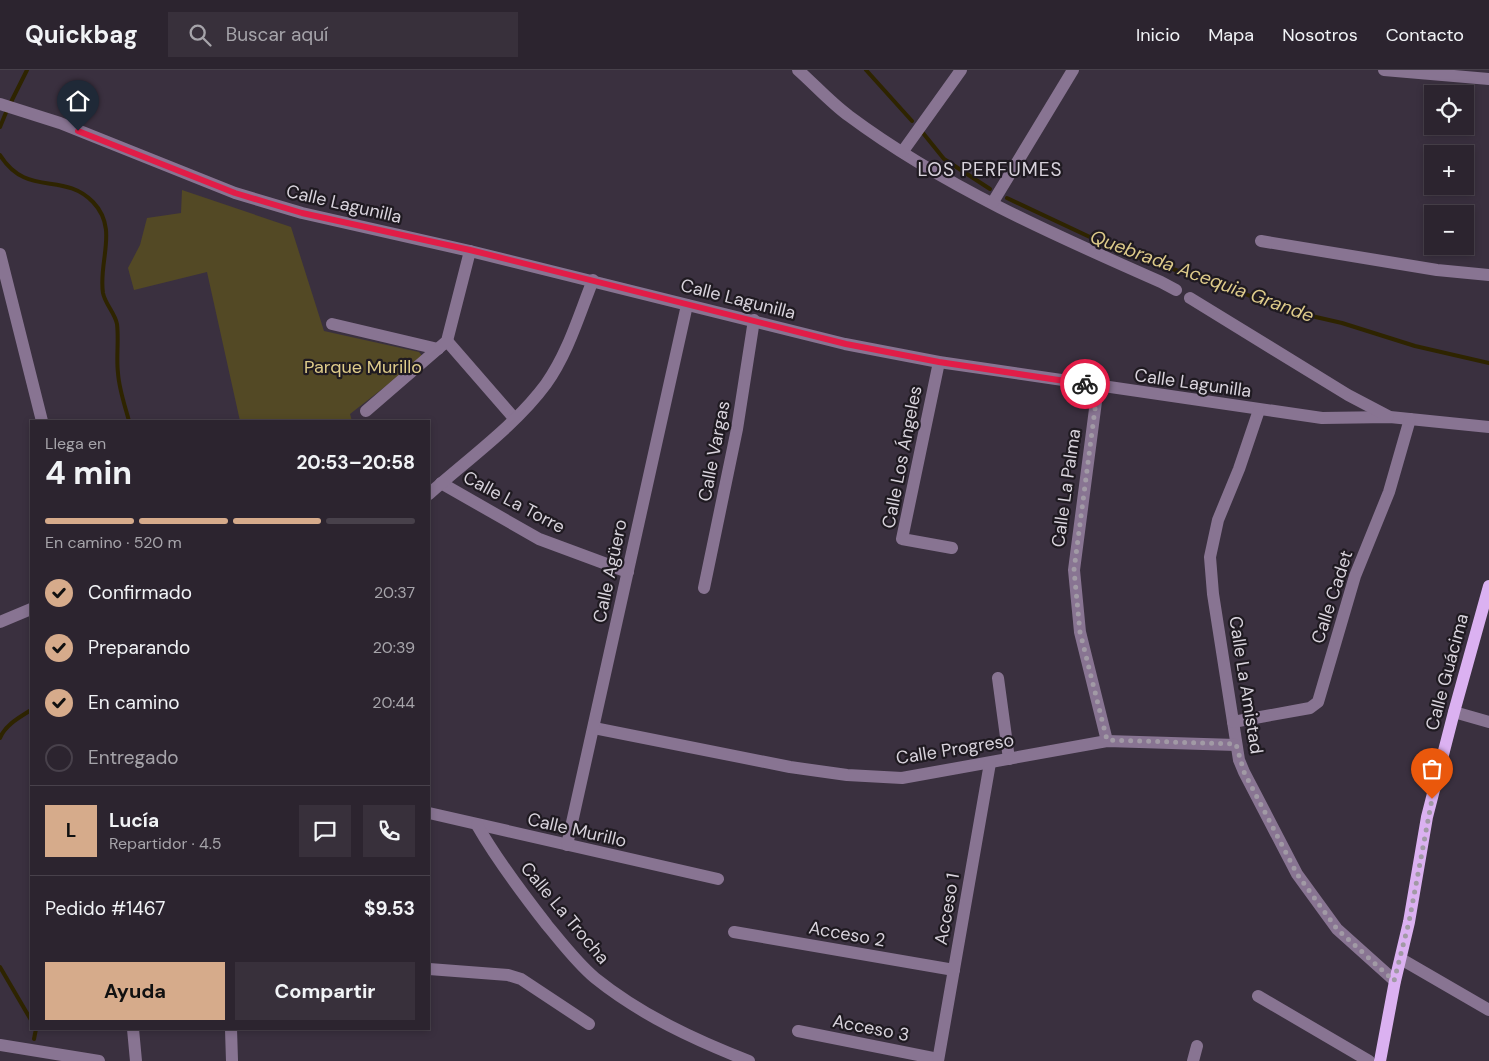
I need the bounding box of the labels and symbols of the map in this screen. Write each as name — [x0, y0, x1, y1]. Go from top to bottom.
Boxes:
pin — [57, 80, 99, 131]
district label: LOS PERFUMES — [918, 157, 1062, 182]
street label: Calle Lagunilla — [284, 179, 404, 229]
water label: Quebrada Acequia Grande — [1087, 224, 1317, 328]
street label: Calle Lagunilla — [678, 273, 798, 325]
park label: Parque Murillo — [304, 355, 422, 379]
courier — [1060, 359, 1110, 409]
street label: Calle Lagunilla — [1133, 363, 1253, 403]
street label: Calle Los Ángeles — [876, 384, 928, 530]
street label: Calle Vargas — [692, 399, 736, 503]
street label: Calle La Palma — [1046, 427, 1086, 549]
street label: Calle La Torre — [459, 465, 569, 539]
street label: Calle Agüero — [587, 517, 633, 625]
street label: Calle Cadet — [1306, 547, 1358, 647]
street label: Calle Guácima — [1420, 611, 1474, 733]
street label: Calle La Amistad — [1223, 615, 1269, 755]
street label: Calle Progreso — [894, 728, 1016, 770]
pin — [1411, 748, 1453, 799]
street label: Calle Murillo — [525, 807, 629, 853]
street label: Calle La Trocha — [515, 857, 615, 969]
street label: Acceso 1 — [929, 871, 965, 947]
street label: Acceso 2 — [807, 915, 887, 953]
street label: Acceso 3 — [831, 1009, 911, 1047]

